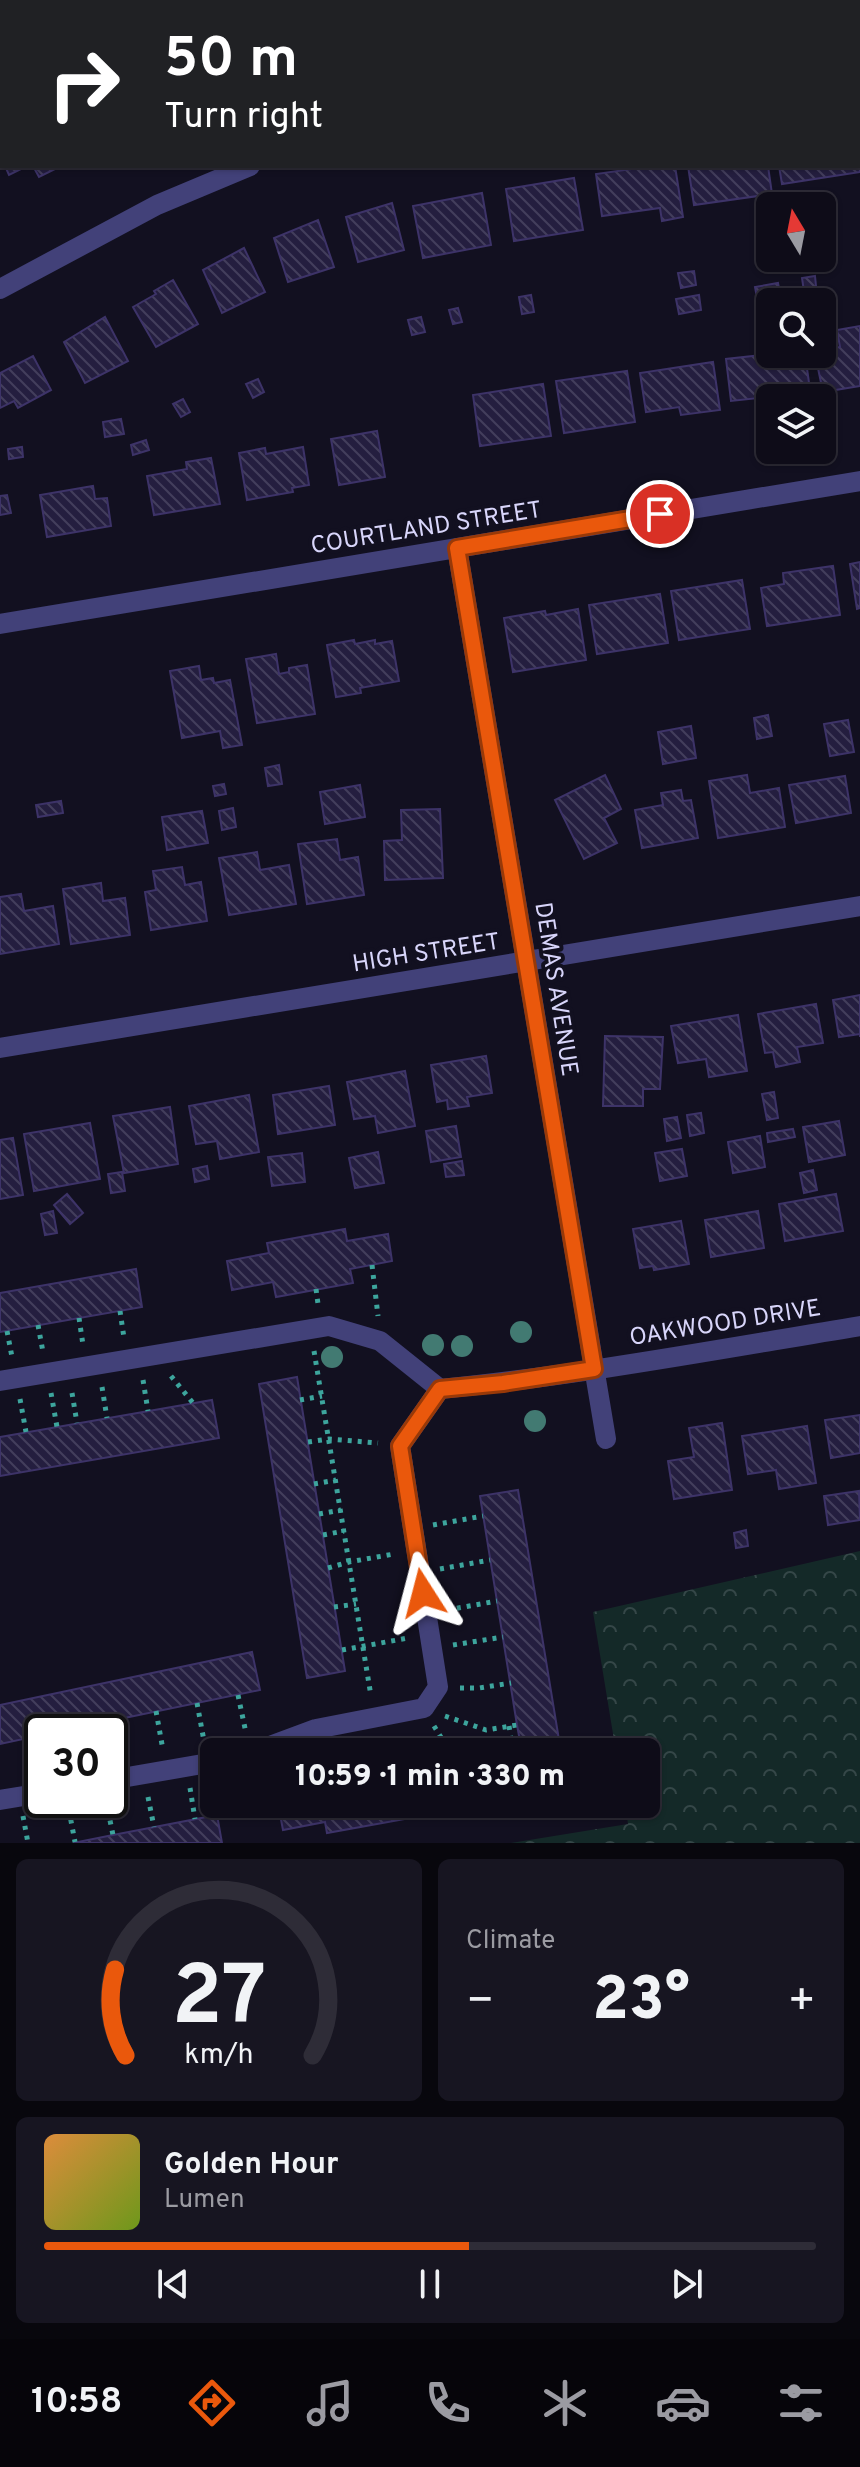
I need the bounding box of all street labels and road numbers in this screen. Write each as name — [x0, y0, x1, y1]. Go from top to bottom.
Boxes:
street label: COURTLAND STREET — [309, 496, 544, 562]
street label: DEMAS AVENUE — [526, 900, 584, 1078]
street label: HIGH STREET — [350, 928, 502, 980]
street label: OAKWOOD DRIVE — [627, 1294, 823, 1354]

